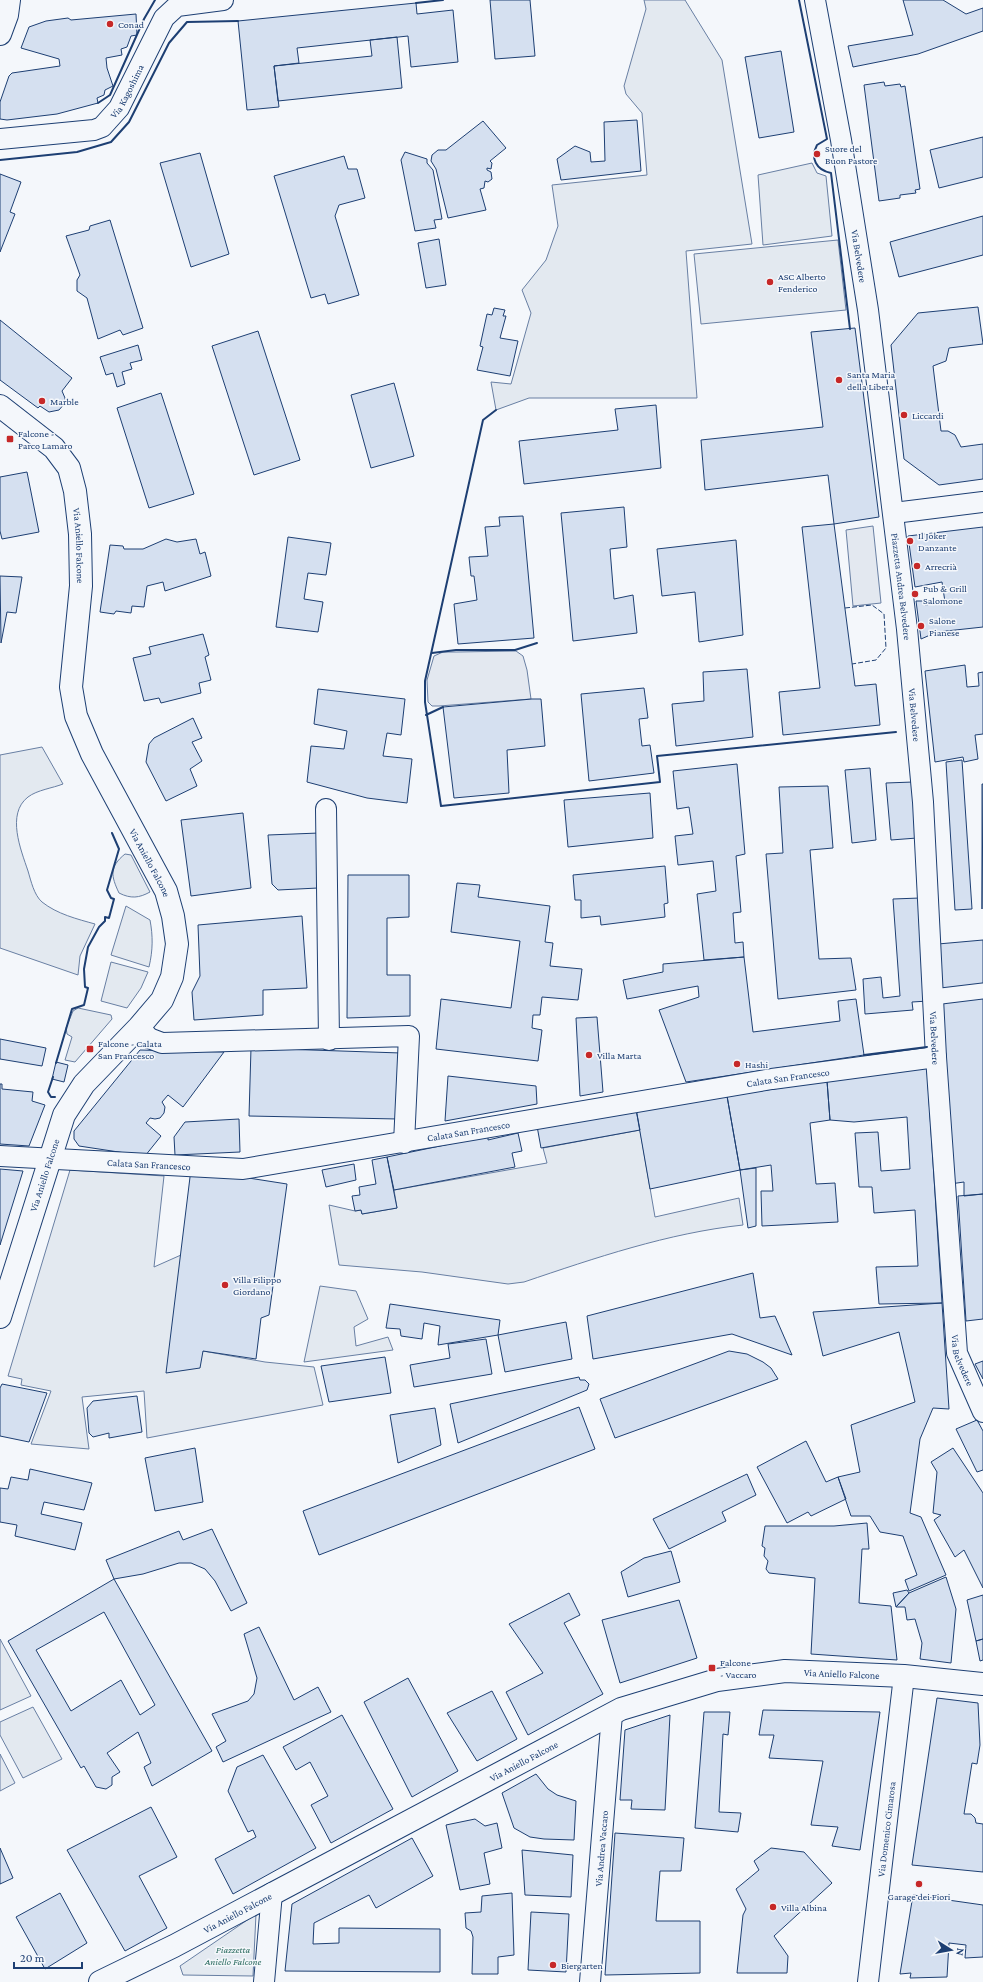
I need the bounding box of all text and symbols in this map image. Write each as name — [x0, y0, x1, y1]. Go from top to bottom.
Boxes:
marker: Conad — [105, 19, 115, 29]
place label: Conad — [118, 19, 145, 30]
street label: Via Kagoshima — [108, 62, 146, 120]
place label: Suore del Buon Pastore — [825, 143, 878, 166]
marker: Suore del Buon Pastore — [812, 149, 822, 159]
street label: Via Belvedere — [849, 229, 869, 284]
place label: ASC Alberto Fenderico — [778, 271, 826, 294]
marker: ASC Alberto Fenderico — [765, 277, 775, 287]
place label: Santa Maria della Libera — [847, 369, 896, 392]
marker: Santa Maria della Libera — [834, 375, 844, 385]
marker: Marble — [37, 396, 47, 406]
place label: Marble — [50, 396, 79, 407]
marker: Liccardi — [899, 410, 909, 420]
place label: Liccardi — [912, 410, 944, 421]
place label: Falcone - Parco Lamaro — [18, 428, 72, 451]
marker: Falcone - Parco Lamaro — [5, 434, 15, 444]
street label: Via Aniello Falcone — [71, 507, 86, 584]
place label: Il Joker Danzante — [918, 530, 957, 553]
street label: Piazzetta Andrea Belvedere — [889, 532, 913, 641]
marker: Il Joker Danzante — [905, 536, 915, 546]
marker: Arrecrià — [912, 561, 922, 571]
place label: Arrecrià — [925, 561, 957, 572]
place label: Pub & Grill Salomone — [923, 583, 967, 606]
marker: Pub & Grill Salomone — [910, 589, 920, 599]
place label: Salone Pianese — [929, 615, 960, 638]
marker: Salone Pianese — [916, 621, 926, 631]
street label: Via Belvedere — [906, 688, 922, 743]
street label: Via Aniello Falcone — [127, 827, 172, 899]
street label: Via Belvedere — [928, 1011, 942, 1066]
place label: Falcone - Calata San Francesco — [98, 1038, 162, 1061]
marker: Falcone - Calata San Francesco — [85, 1044, 95, 1054]
marker: Villa Marta — [584, 1050, 594, 1060]
place label: Villa Marta — [597, 1050, 642, 1061]
marker: Hashi — [732, 1059, 742, 1069]
place label: Hashi — [745, 1059, 768, 1070]
street label: Calata San Francesco — [746, 1066, 830, 1089]
street label: Calata San Francesco — [426, 1119, 511, 1144]
street label: Via Aniello Falcone — [28, 1137, 62, 1213]
street label: Calata San Francesco — [107, 1157, 191, 1172]
place label: Villa Filippo Giordano — [233, 1274, 281, 1297]
marker: Villa Filippo Giordano — [220, 1280, 230, 1290]
street label: Via Belvedere — [950, 1334, 976, 1388]
place label: Falcone - Vaccaro — [720, 1657, 757, 1680]
marker: Falcone - Vaccaro — [707, 1663, 717, 1673]
street label: Via Aniello Falcone — [804, 1667, 880, 1681]
street label: Via Aniello Falcone — [488, 1738, 560, 1784]
street label: Via Domenico Cimarosa — [875, 1781, 898, 1877]
street label: Via Andrea Vaccaro — [593, 1810, 610, 1887]
marker: Garage dei Fiori — [914, 1879, 924, 1889]
street label: Via Aniello Falcone — [202, 1890, 274, 1935]
place label: Garage dei Fiori — [888, 1891, 951, 1902]
marker: Villa Albina — [768, 1902, 778, 1912]
place label: Villa Albina — [781, 1902, 827, 1913]
north arrow — [931, 1930, 971, 1970]
scale bar — [14, 1944, 82, 1970]
park label: Piazzetta Aniello Falcone — [204, 1944, 262, 1967]
text: N — [954, 1947, 967, 1957]
text: 20 m — [20, 1951, 45, 1965]
marker: Biergarten — [548, 1960, 558, 1970]
place label: Biergarten — [561, 1960, 603, 1971]

